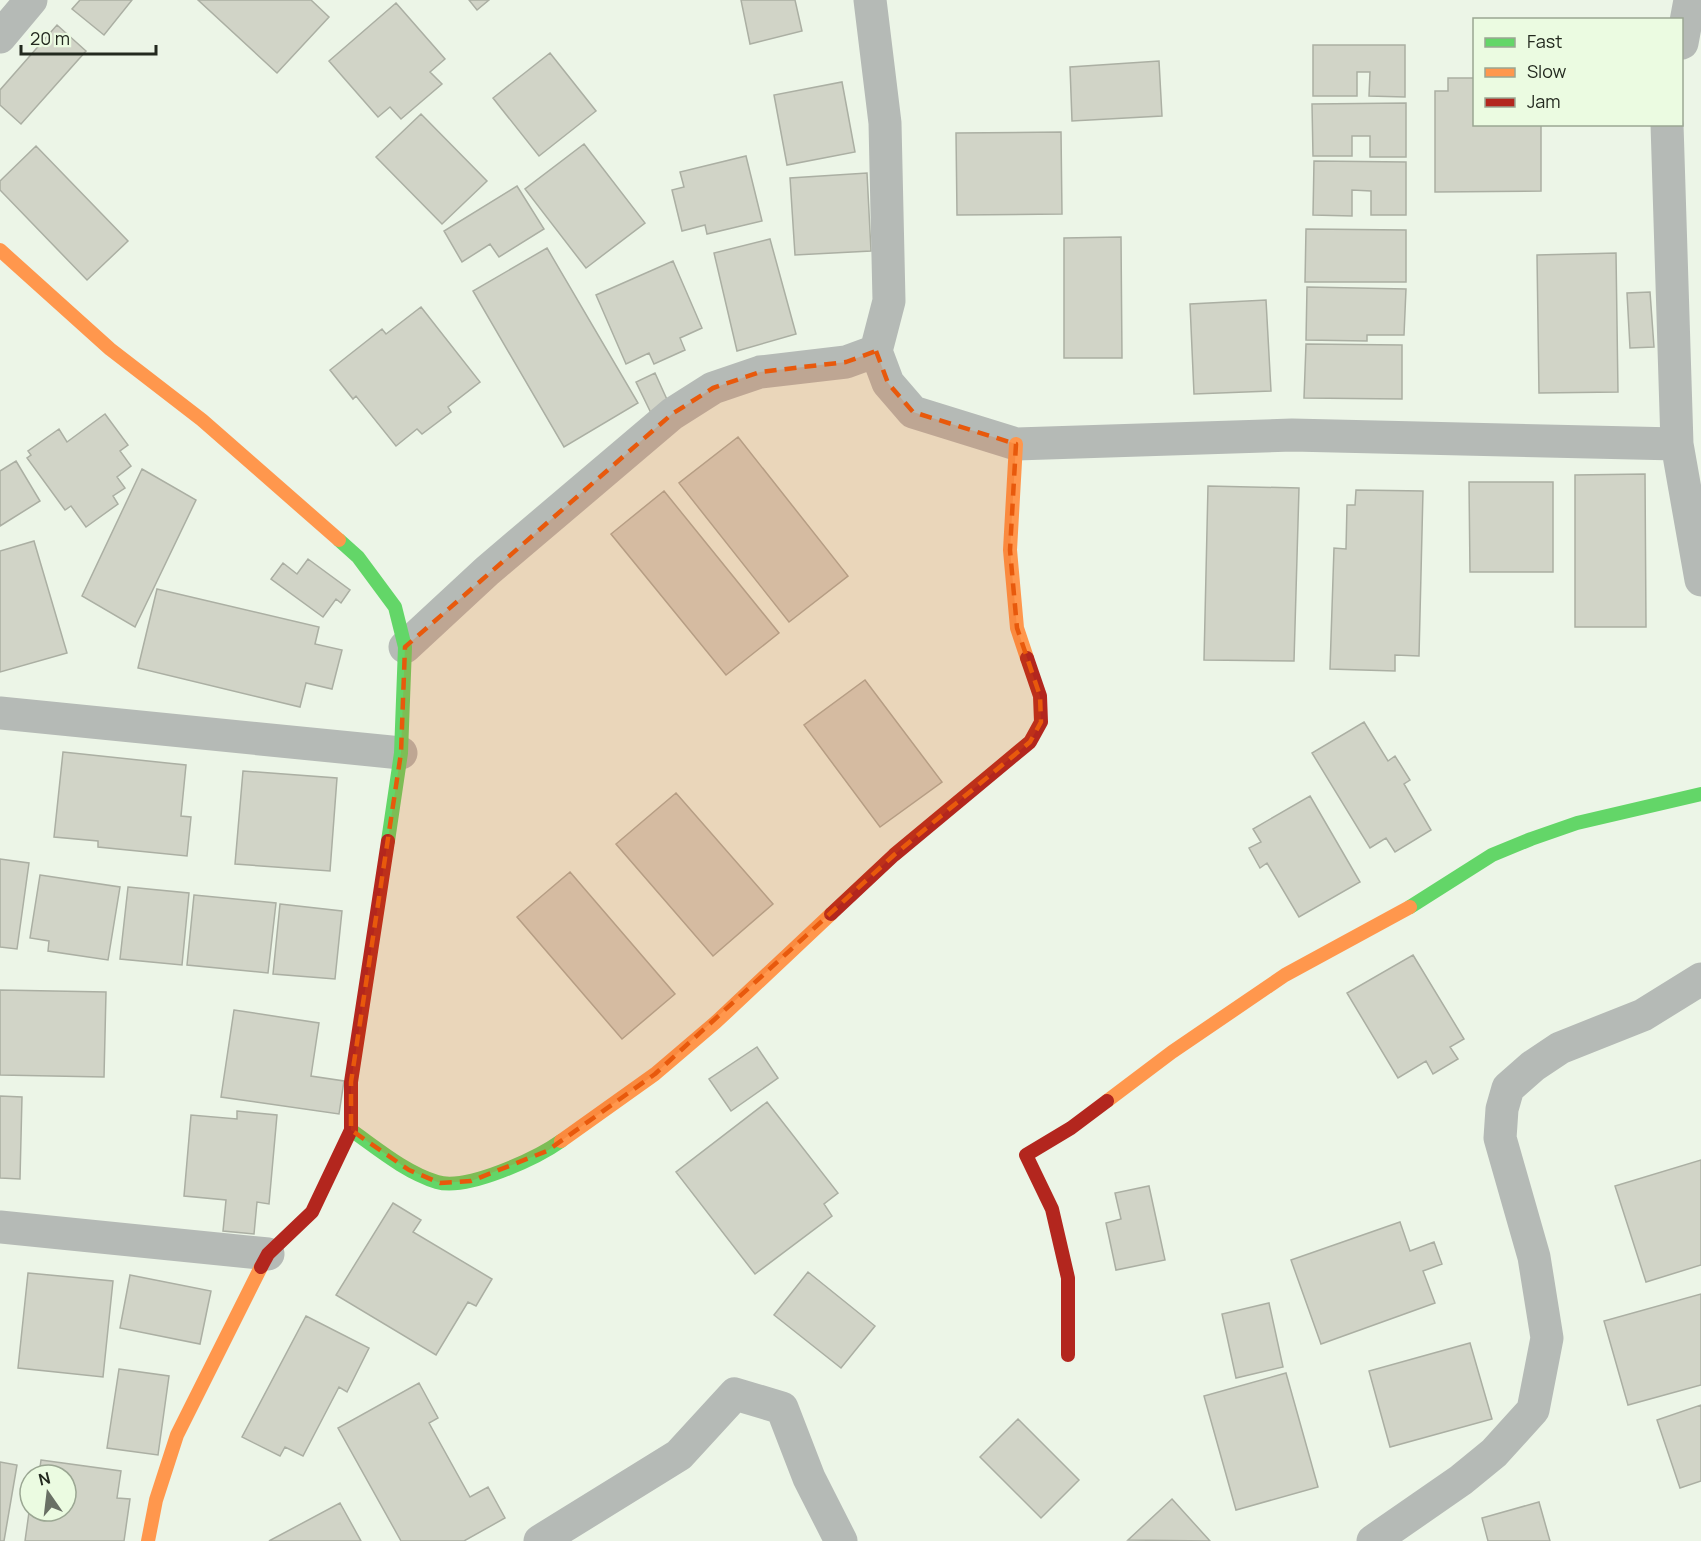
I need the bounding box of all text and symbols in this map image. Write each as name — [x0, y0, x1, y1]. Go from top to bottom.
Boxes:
scale bar — [21, 18, 156, 56]
legend — [1473, 18, 1683, 126]
text: 20 m — [30, 26, 70, 50]
text: Fast — [1527, 29, 1562, 53]
text: Slow — [1527, 59, 1567, 83]
text: Jam — [1527, 89, 1561, 113]
north arrow — [18, 1463, 78, 1523]
text: N — [36, 1466, 53, 1491]

